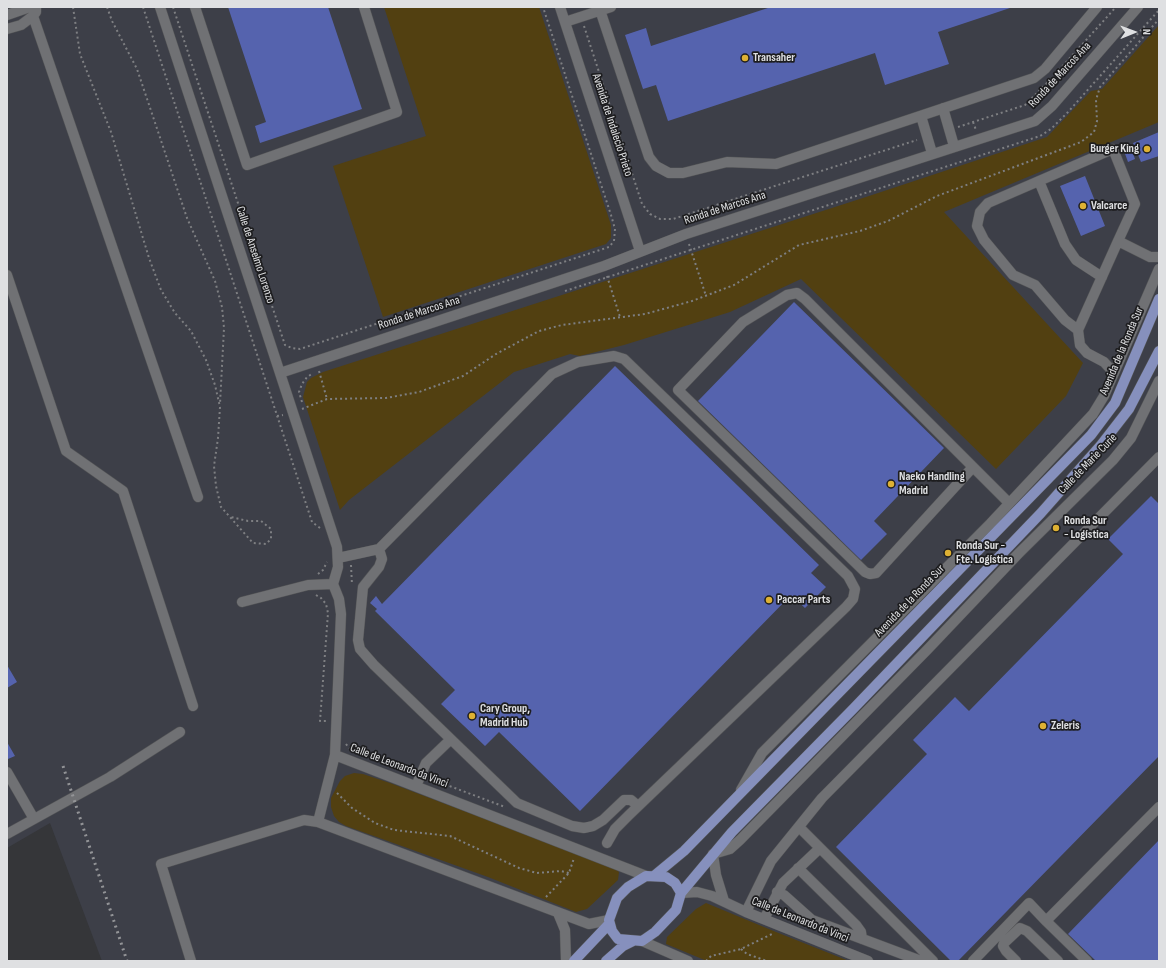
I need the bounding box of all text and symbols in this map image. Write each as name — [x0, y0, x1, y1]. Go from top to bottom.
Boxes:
north arrow — [1114, 12, 1154, 52]
text: N — [1140, 29, 1153, 35]
street label: Ronda de Marcos Ana — [1026, 39, 1094, 111]
place label: Transaher — [753, 51, 795, 65]
marker: Transaher — [740, 53, 750, 63]
street label: Avenida de Indalecio Prieto — [589, 72, 635, 178]
place label: Burger King — [1090, 142, 1139, 156]
marker: Burger King — [1142, 144, 1152, 154]
street label: Ronda de Marcos Ana — [682, 188, 768, 228]
place label: Valcarce — [1091, 199, 1127, 213]
marker: Valcarce — [1078, 201, 1088, 211]
street label: Calle de Anselmo Lorenzo — [233, 205, 277, 305]
street label: Ronda de Marcos Ana — [376, 293, 462, 333]
street label: Avenida de la Ronda Sur — [1097, 305, 1147, 397]
street label: Calle de Marie Curie — [1056, 431, 1120, 497]
place label: Naeko Handling Madrid — [899, 470, 965, 498]
marker: Naeko Handling Madrid — [886, 479, 896, 489]
place label: Ronda Sur - Logística — [1064, 514, 1109, 542]
marker: Ronda Sur - Logística — [1051, 523, 1061, 533]
place label: Ronda Sur - Fte. Logística — [956, 539, 1013, 567]
marker: Ronda Sur - Fte. Logística — [943, 548, 953, 558]
street label: Avenida de la Ronda Sur — [872, 562, 948, 640]
place label: Paccar Parts — [777, 593, 830, 607]
marker: Paccar Parts — [764, 595, 774, 605]
place label: Cary Group, Madrid Hub — [480, 702, 530, 730]
marker: Cary Group, Madrid Hub — [467, 711, 477, 721]
place label: Zeleris — [1051, 719, 1080, 733]
marker: Zeleris — [1038, 721, 1048, 731]
street label: Calle de Leonardo da Vinci — [348, 741, 450, 791]
street label: Calle de Leonardo da Vinci — [749, 894, 851, 946]

